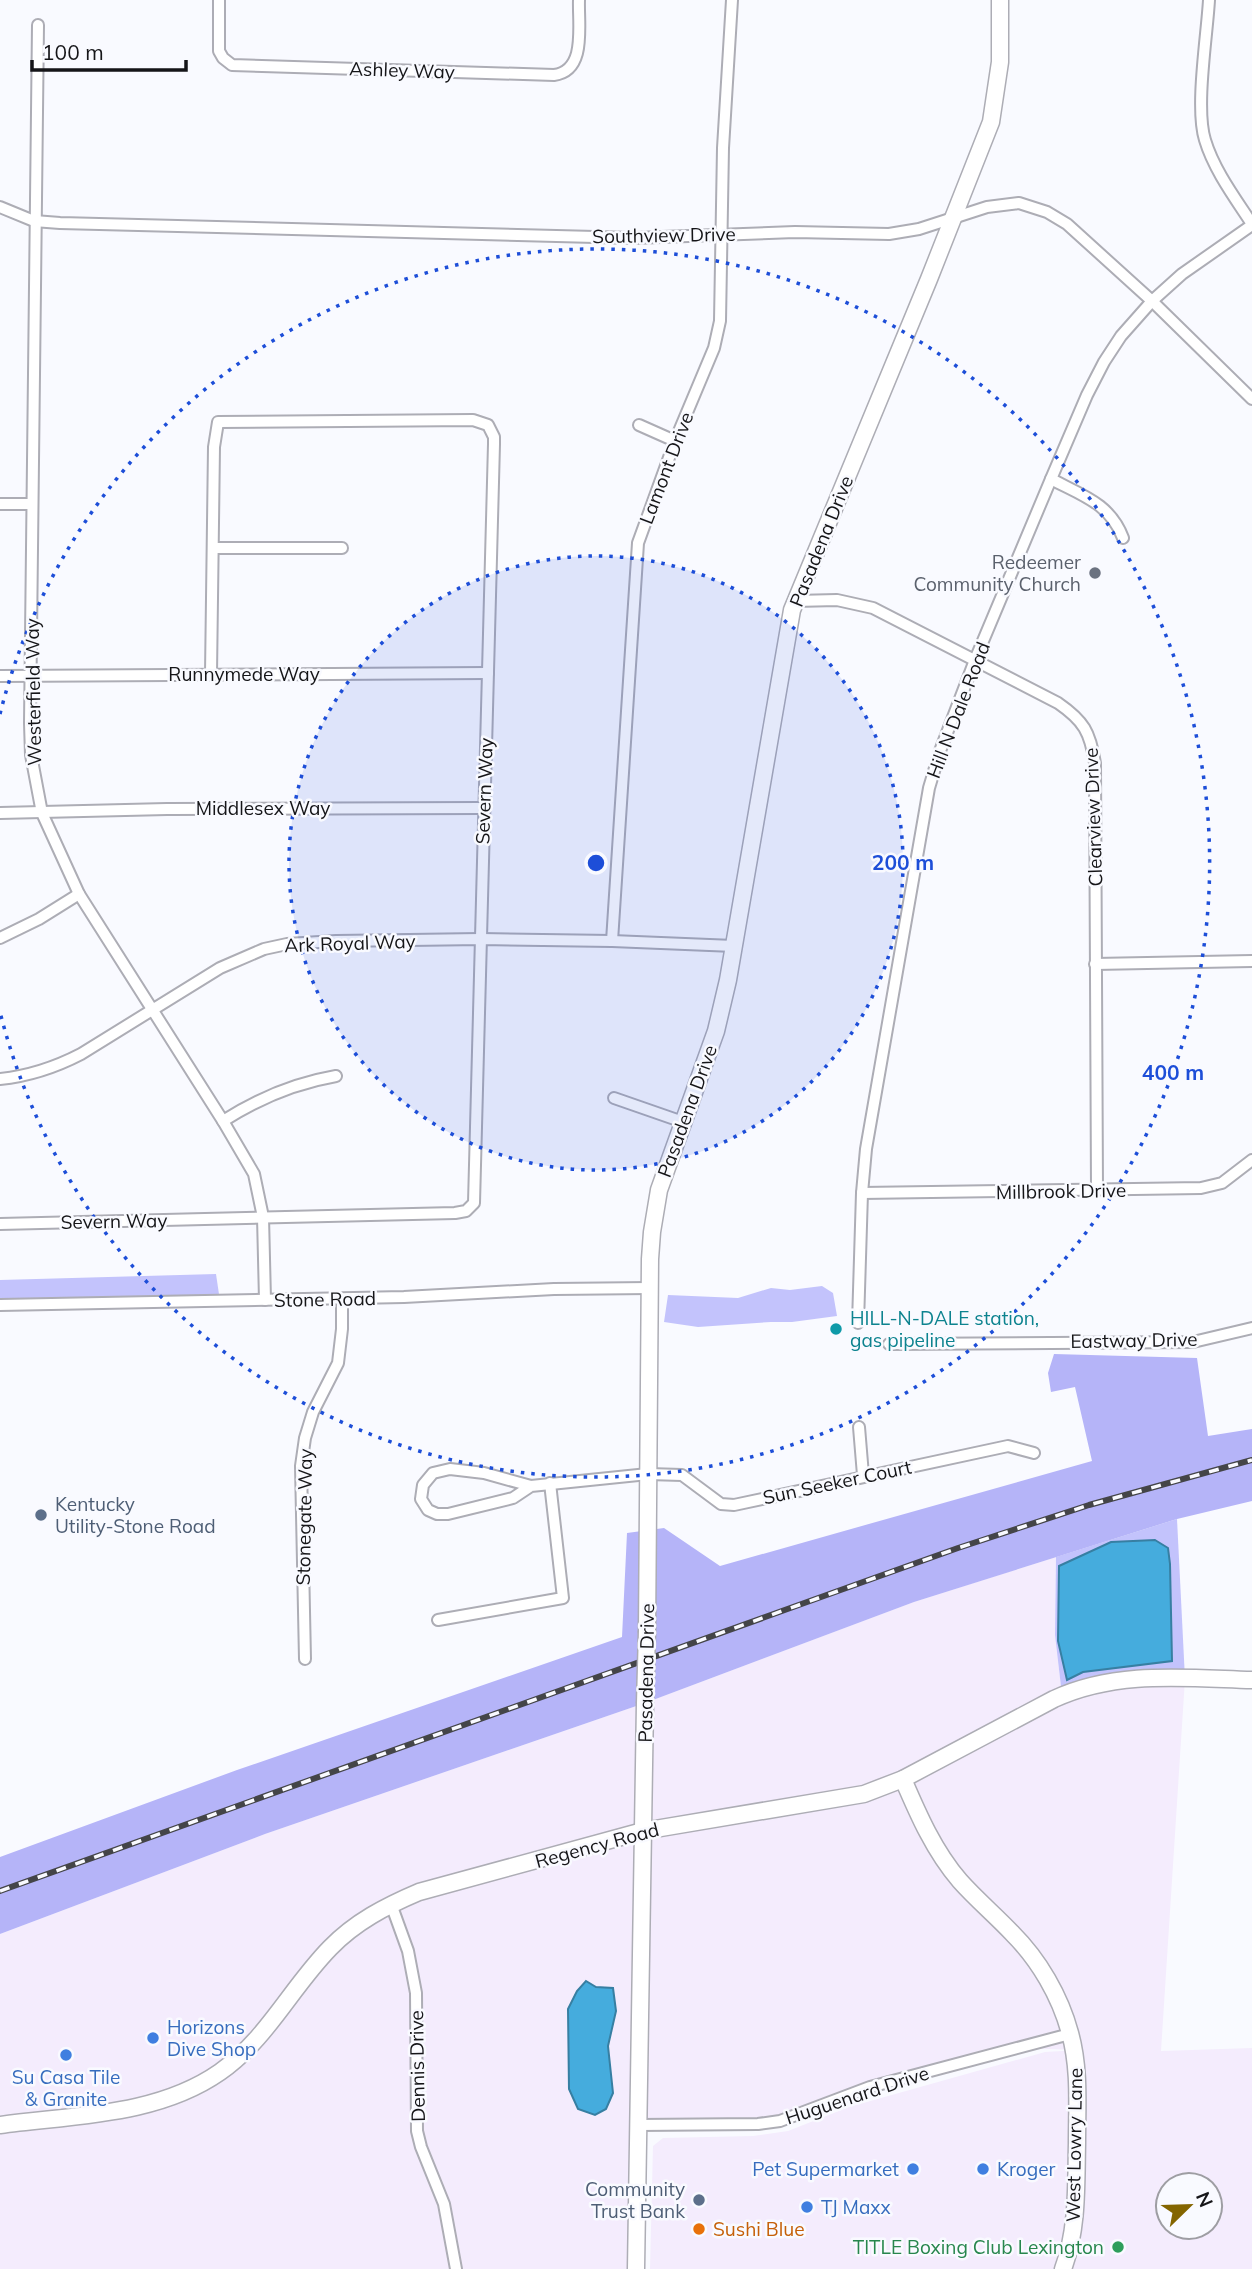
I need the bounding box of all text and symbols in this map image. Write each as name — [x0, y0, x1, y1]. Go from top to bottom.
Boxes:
scale bar — [32, 28, 186, 72]
text: 100 m — [42, 39, 104, 65]
street label: Ashley Way — [349, 56, 455, 84]
street label: Southview Drive — [592, 222, 736, 248]
street label: Lamont Drive — [634, 409, 698, 527]
street label: Pasadena Drive — [784, 472, 858, 610]
place label: Redeemer Community Church — [914, 550, 1081, 596]
marker: Redeemer Community Church — [1087, 565, 1103, 581]
street label: Westerfield Way — [20, 618, 46, 766]
street label: Hill N Dale Road — [921, 638, 995, 782]
street label: Runnymede Way — [168, 662, 320, 686]
street label: Severn Way — [470, 737, 498, 845]
street label: Clearview Drive — [1079, 747, 1107, 887]
street label: Middlesex Way — [196, 796, 330, 820]
text: 200 m — [872, 849, 934, 875]
centre of rings — [584, 851, 608, 875]
street label: Ark Royal Way — [284, 929, 416, 957]
street label: Pasadena Drive — [652, 1041, 722, 1181]
text: 400 m — [1142, 1059, 1204, 1085]
street label: Millbrook Drive — [996, 1178, 1126, 1204]
street label: Severn Way — [60, 1208, 168, 1234]
street label: Stone Road — [274, 1286, 376, 1312]
place label: HILL-N-DALE station, gas pipeline — [850, 1306, 1039, 1352]
marker: HILL-N-DALE station, gas pipeline — [828, 1321, 844, 1337]
street label: Eastway Drive — [1070, 1327, 1198, 1353]
street label: Stonegate Way — [291, 1448, 317, 1586]
street label: Sun Seeker Court — [760, 1454, 914, 1509]
place label: Kentucky Utility-Stone Road — [55, 1492, 216, 1538]
marker: Kentucky Utility-Stone Road — [33, 1507, 49, 1523]
street label: Pasadena Drive — [633, 1603, 659, 1743]
street label: Regency Road — [532, 1817, 662, 1873]
street label: Dennis Drive — [404, 2010, 430, 2122]
place label: Horizons Dive Shop — [167, 2015, 256, 2061]
marker: Horizons Dive Shop — [145, 2030, 161, 2046]
marker: Su Casa Tile & Granite — [58, 2047, 74, 2063]
street label: Huguenard Drive — [782, 2060, 932, 2130]
place label: Su Casa Tile & Granite — [12, 2065, 120, 2111]
street label: West Lowry Lane — [1061, 2068, 1087, 2222]
place label: Pet Supermarket — [752, 2157, 899, 2181]
place label: Kroger — [997, 2157, 1055, 2181]
marker: Pet Supermarket — [905, 2161, 921, 2177]
marker: Kroger — [975, 2161, 991, 2177]
north arrow — [1154, 2171, 1224, 2241]
place label: Community Trust Bank — [585, 2177, 685, 2223]
text: N — [1191, 2188, 1218, 2211]
marker: Community Trust Bank — [691, 2192, 707, 2208]
place label: TJ Maxx — [821, 2195, 891, 2219]
marker: TJ Maxx — [799, 2199, 815, 2215]
place label: Sushi Blue — [713, 2217, 805, 2241]
marker: Sushi Blue — [691, 2221, 707, 2237]
place label: TITLE Boxing Club Lexington — [853, 2235, 1104, 2259]
marker: TITLE Boxing Club Lexington — [1110, 2239, 1126, 2255]

